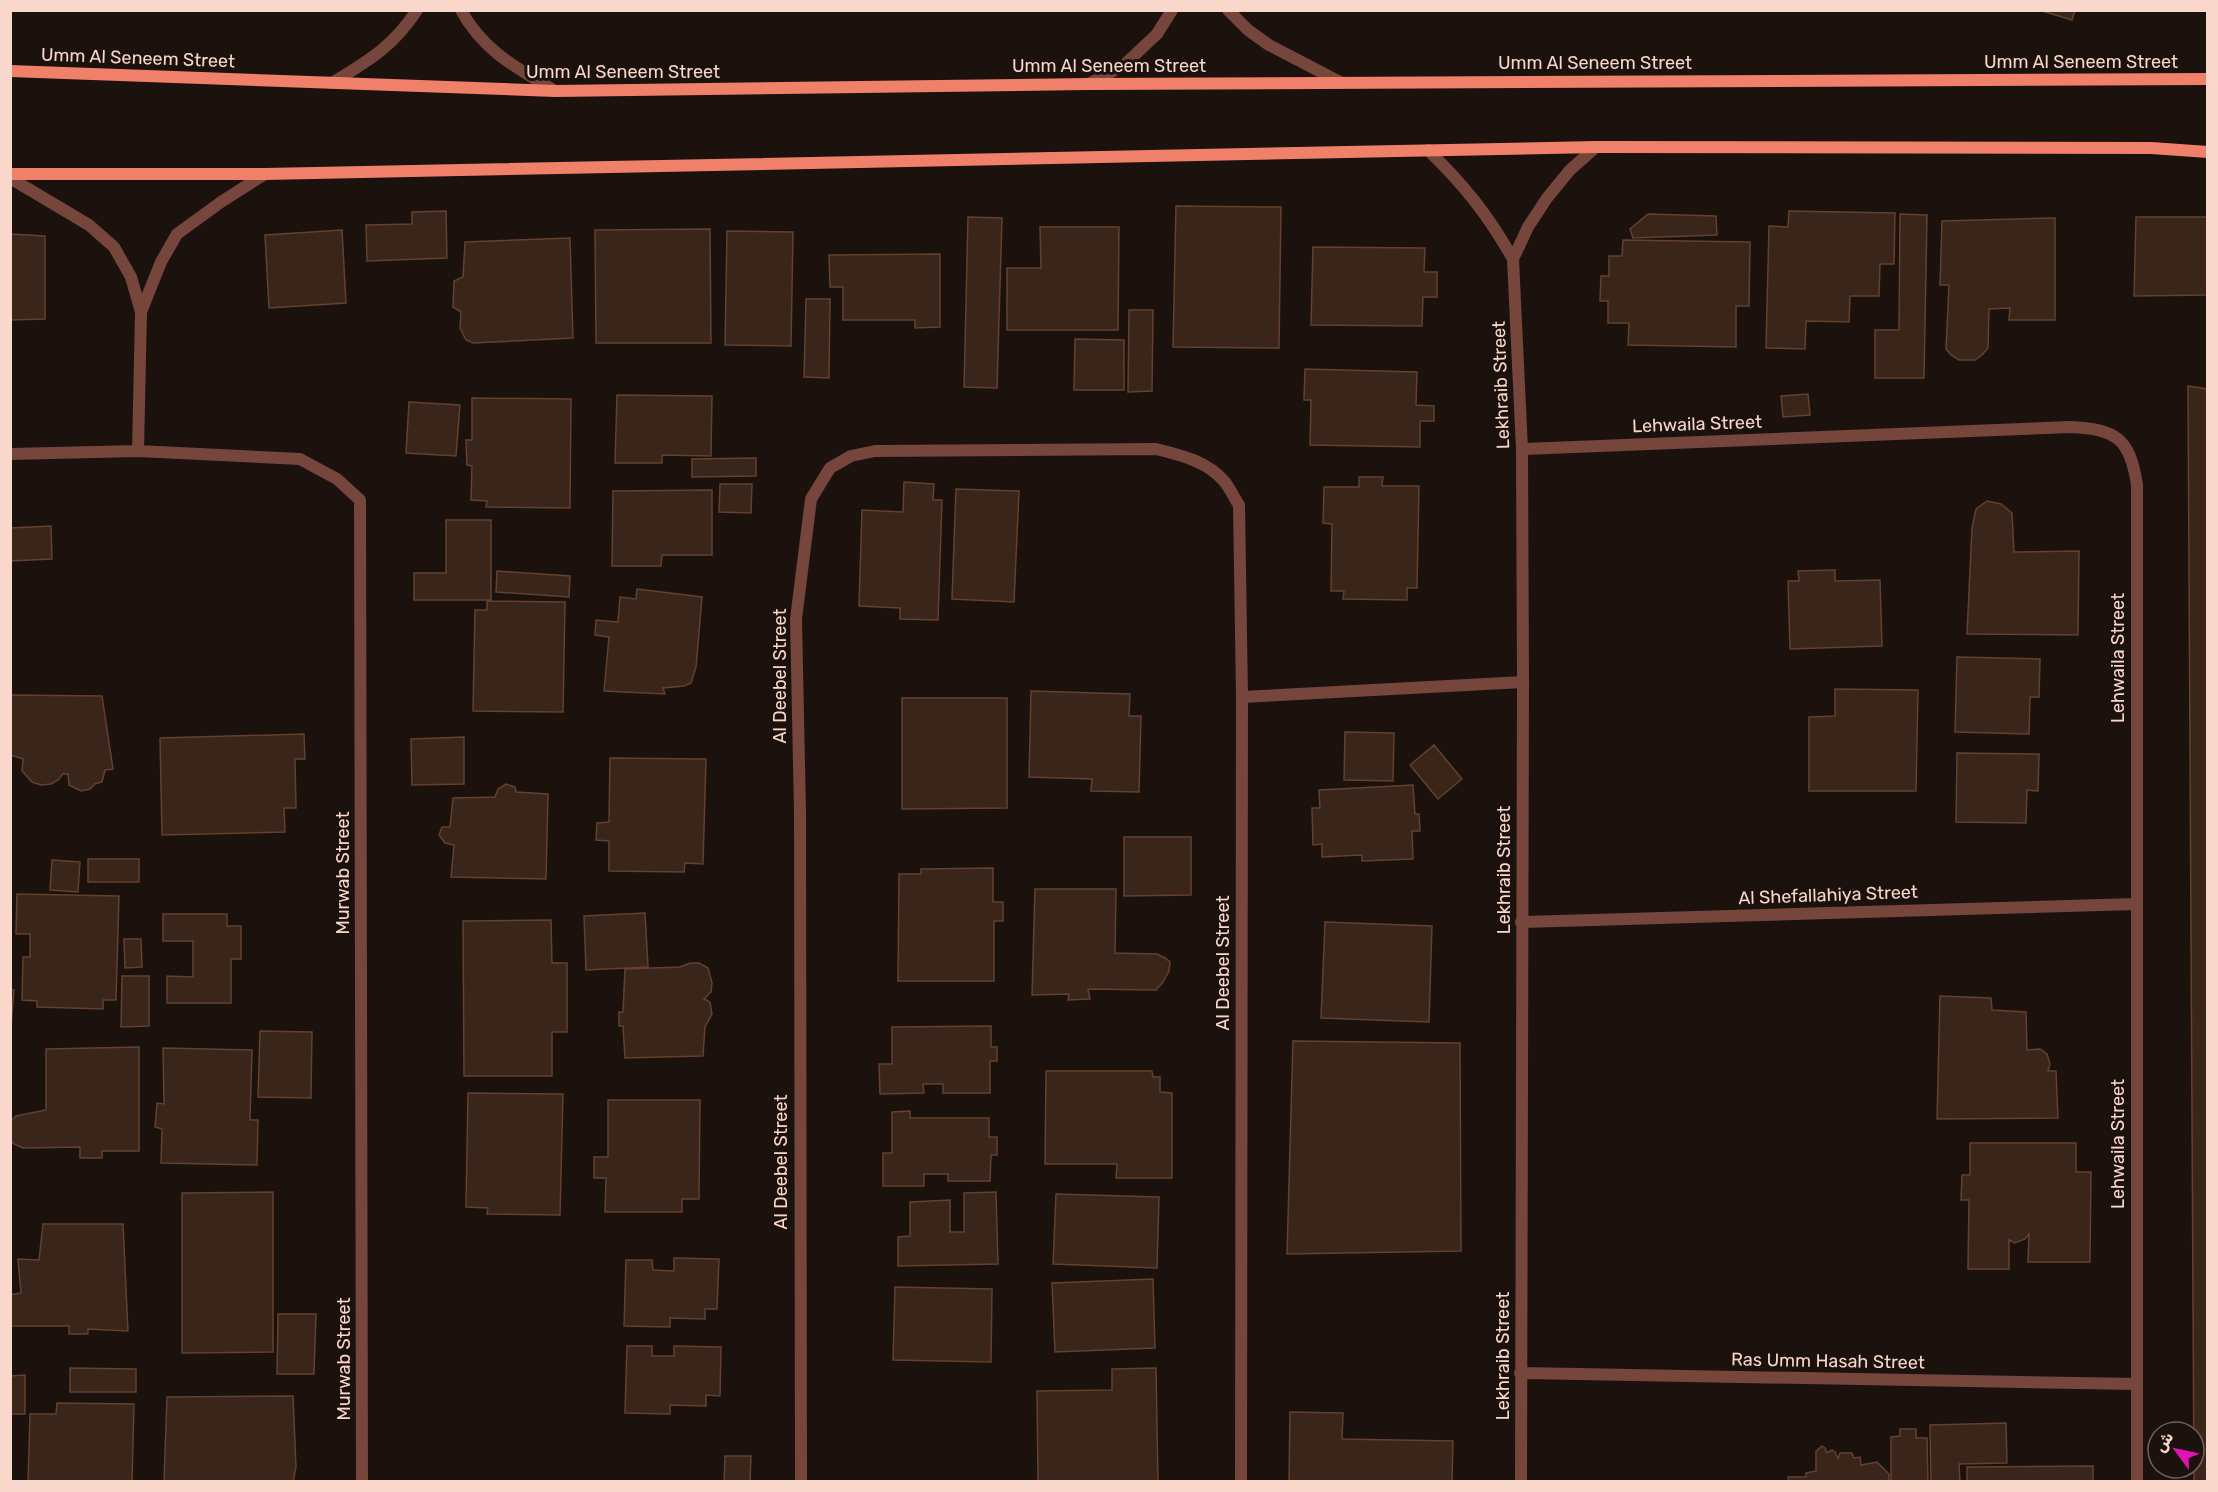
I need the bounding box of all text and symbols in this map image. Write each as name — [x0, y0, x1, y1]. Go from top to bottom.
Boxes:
street label: Umm Al Seneem Street — [41, 44, 235, 72]
street label: Umm Al Seneem Street — [1984, 51, 2178, 73]
street label: Umm Al Seneem Street — [1498, 52, 1692, 74]
street label: Umm Al Seneem Street — [1012, 55, 1206, 77]
street label: Umm Al Seneem Street — [526, 61, 720, 83]
street label: Lekhraib Street — [1488, 320, 1514, 450]
street label: Lehwaila Street — [1632, 411, 1762, 437]
street label: Lehwaila Street — [2107, 593, 2129, 723]
street label: Al Deebel Street — [769, 608, 791, 744]
street label: Lekhraib Street — [1493, 806, 1515, 934]
street label: Murwab Street — [332, 811, 354, 935]
street label: Al Shefallahiya Street — [1738, 881, 1918, 909]
street label: Al Deebel Street — [1212, 895, 1234, 1031]
street label: Lehwaila Street — [2107, 1079, 2129, 1209]
street label: Al Deebel Street — [770, 1094, 792, 1230]
street label: Lekhraib Street — [1492, 1292, 1514, 1420]
street label: Murwab Street — [333, 1297, 355, 1421]
street label: Ras Umm Hasah Street — [1731, 1348, 1925, 1374]
north arrow — [2146, 1420, 2206, 1480]
text: ش — [2150, 1428, 2177, 1456]

